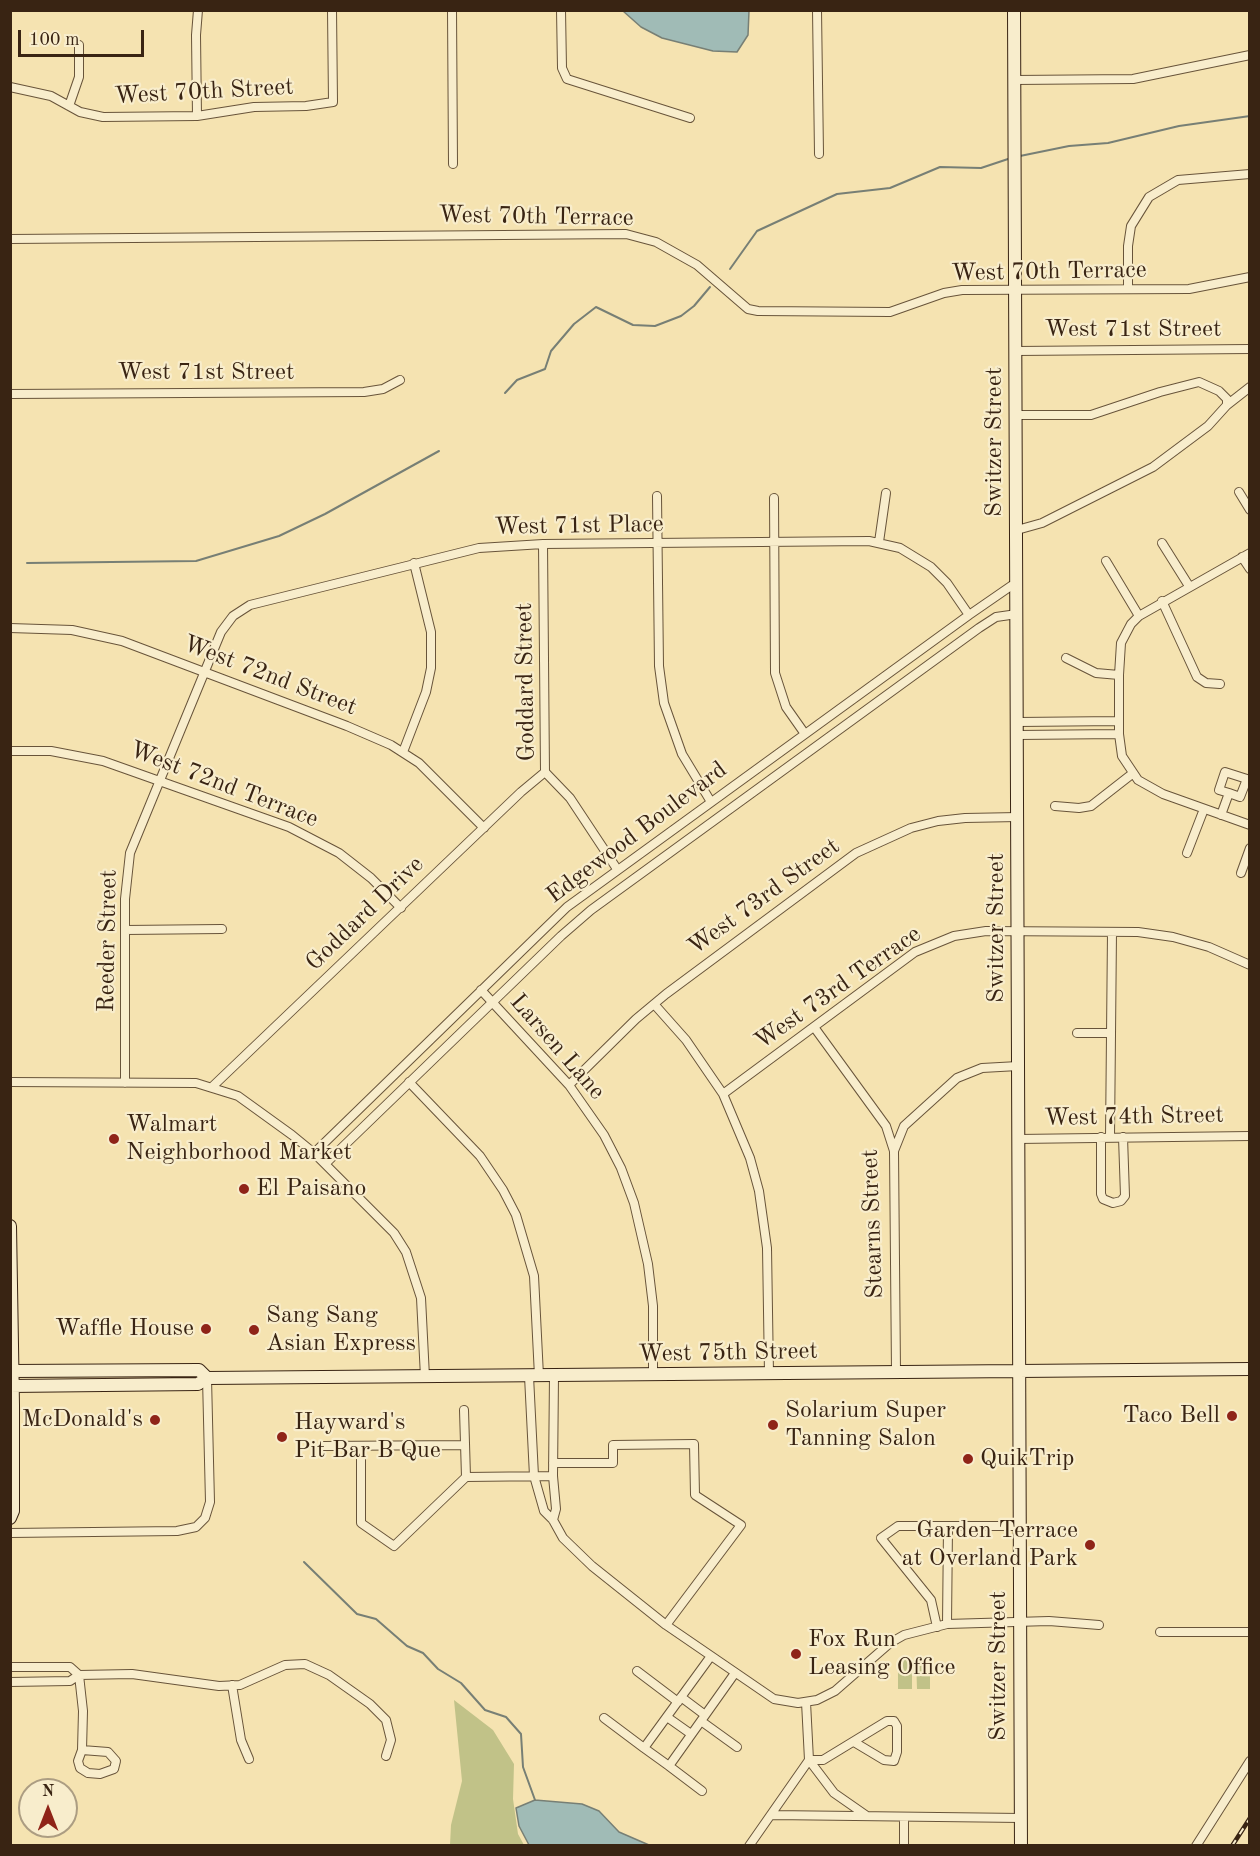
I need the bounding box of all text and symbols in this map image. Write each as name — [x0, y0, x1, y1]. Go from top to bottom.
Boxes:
scale bar — [21, 18, 147, 56]
text: 100 m — [29, 31, 80, 49]
street label: West 70th Street — [114, 73, 294, 111]
street label: West 70th Terrace — [438, 201, 634, 233]
street label: West 70th Terrace — [951, 256, 1147, 288]
street label: West 71st Street — [1045, 316, 1221, 344]
street label: West 71st Street — [118, 359, 294, 387]
street label: Switzer Street — [981, 367, 1009, 517]
street label: West 71st Place — [494, 510, 664, 542]
street label: Goddard Street — [510, 602, 542, 762]
street label: West 72nd Street — [179, 630, 361, 722]
street label: West 72nd Terrace — [126, 736, 322, 834]
street label: Edgewood Boulevard — [541, 756, 733, 910]
street label: West 73rd Street — [683, 832, 845, 962]
street label: Goddard Drive — [300, 851, 430, 977]
street label: Switzer Street — [983, 853, 1011, 1003]
street label: Reeder Street — [92, 869, 124, 1013]
street label: West 73rd Terrace — [749, 920, 927, 1056]
street label: Larsen Lane — [503, 988, 611, 1106]
street label: West 74th Street — [1044, 1101, 1224, 1133]
place label: Walmart Neighborhood Market — [126, 1111, 352, 1167]
marker: Walmart Neighborhood Market — [107, 1132, 121, 1146]
street label: Stearns Street — [856, 1149, 890, 1299]
place label: El Paisano — [256, 1175, 366, 1203]
marker: El Paisano — [237, 1182, 251, 1196]
place label: Sang Sang Asian Express — [266, 1302, 416, 1358]
place label: Waffle House — [55, 1315, 194, 1343]
marker: Waffle House — [199, 1322, 213, 1336]
marker: Sang Sang Asian Express — [247, 1323, 261, 1337]
street label: West 75th Street — [638, 1337, 818, 1369]
place label: Solarium Super Tanning Salon — [785, 1397, 946, 1453]
place label: Taco Bell — [1123, 1402, 1220, 1430]
place label: McDonald's — [22, 1406, 143, 1434]
place label: Hayward's Pit Bar B Que — [294, 1409, 441, 1465]
marker: Taco Bell — [1225, 1409, 1239, 1423]
marker: McDonald's — [148, 1413, 162, 1427]
marker: Solarium Super Tanning Salon — [766, 1418, 780, 1432]
marker: Hayward's Pit Bar B Que — [275, 1430, 289, 1444]
place label: QuikTrip — [980, 1445, 1074, 1473]
marker: QuikTrip — [961, 1452, 975, 1466]
place label: Garden Terrace at Overland Park — [902, 1517, 1078, 1573]
marker: Garden Terrace at Overland Park — [1083, 1538, 1097, 1552]
street label: Switzer Street — [985, 1591, 1013, 1741]
place label: Fox Run Leasing Office — [808, 1626, 955, 1682]
marker: Fox Run Leasing Office — [789, 1647, 803, 1661]
north arrow — [18, 1778, 78, 1838]
text: N — [42, 1784, 54, 1800]

